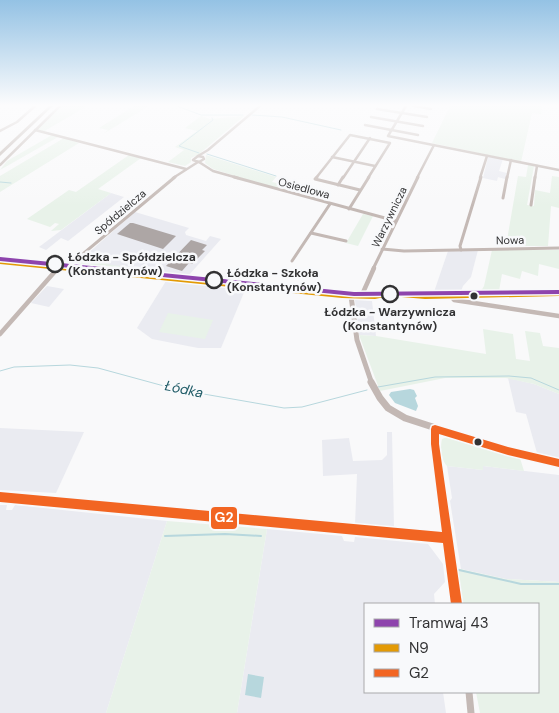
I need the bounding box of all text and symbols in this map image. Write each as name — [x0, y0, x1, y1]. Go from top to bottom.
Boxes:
street label: Osiedlowa — [277, 174, 331, 202]
street label: Warzywnicza — [368, 184, 410, 250]
street label: Spółdzielcza — [91, 186, 149, 238]
street label: Nowa — [496, 233, 524, 247]
place label: Łódzka - Spółdzielcza (Konstantynów) — [68, 249, 196, 279]
marker: Łódzka - Spółdzielcza (Konstantynów) — [46, 255, 64, 273]
place label: Łódzka - Szkoła (Konstantynów) — [227, 265, 322, 295]
marker: Łódzka - Szkoła (Konstantynów) — [205, 271, 223, 289]
marker: Łódzka - Warzywnicza (Konstantynów) — [381, 285, 399, 303]
unlabelled marker — [469, 291, 479, 301]
place label: Łódzka - Warzywnicza (Konstantynów) — [324, 304, 456, 334]
water label: Łódka — [163, 376, 205, 402]
unlabelled marker — [473, 437, 483, 447]
line badge: G2 — [210, 506, 238, 530]
text: G2 — [215, 508, 233, 526]
legend — [364, 603, 539, 693]
text: Tramwaj 43 — [409, 613, 489, 633]
text: N9 — [409, 638, 429, 658]
text: G2 — [409, 663, 429, 683]

